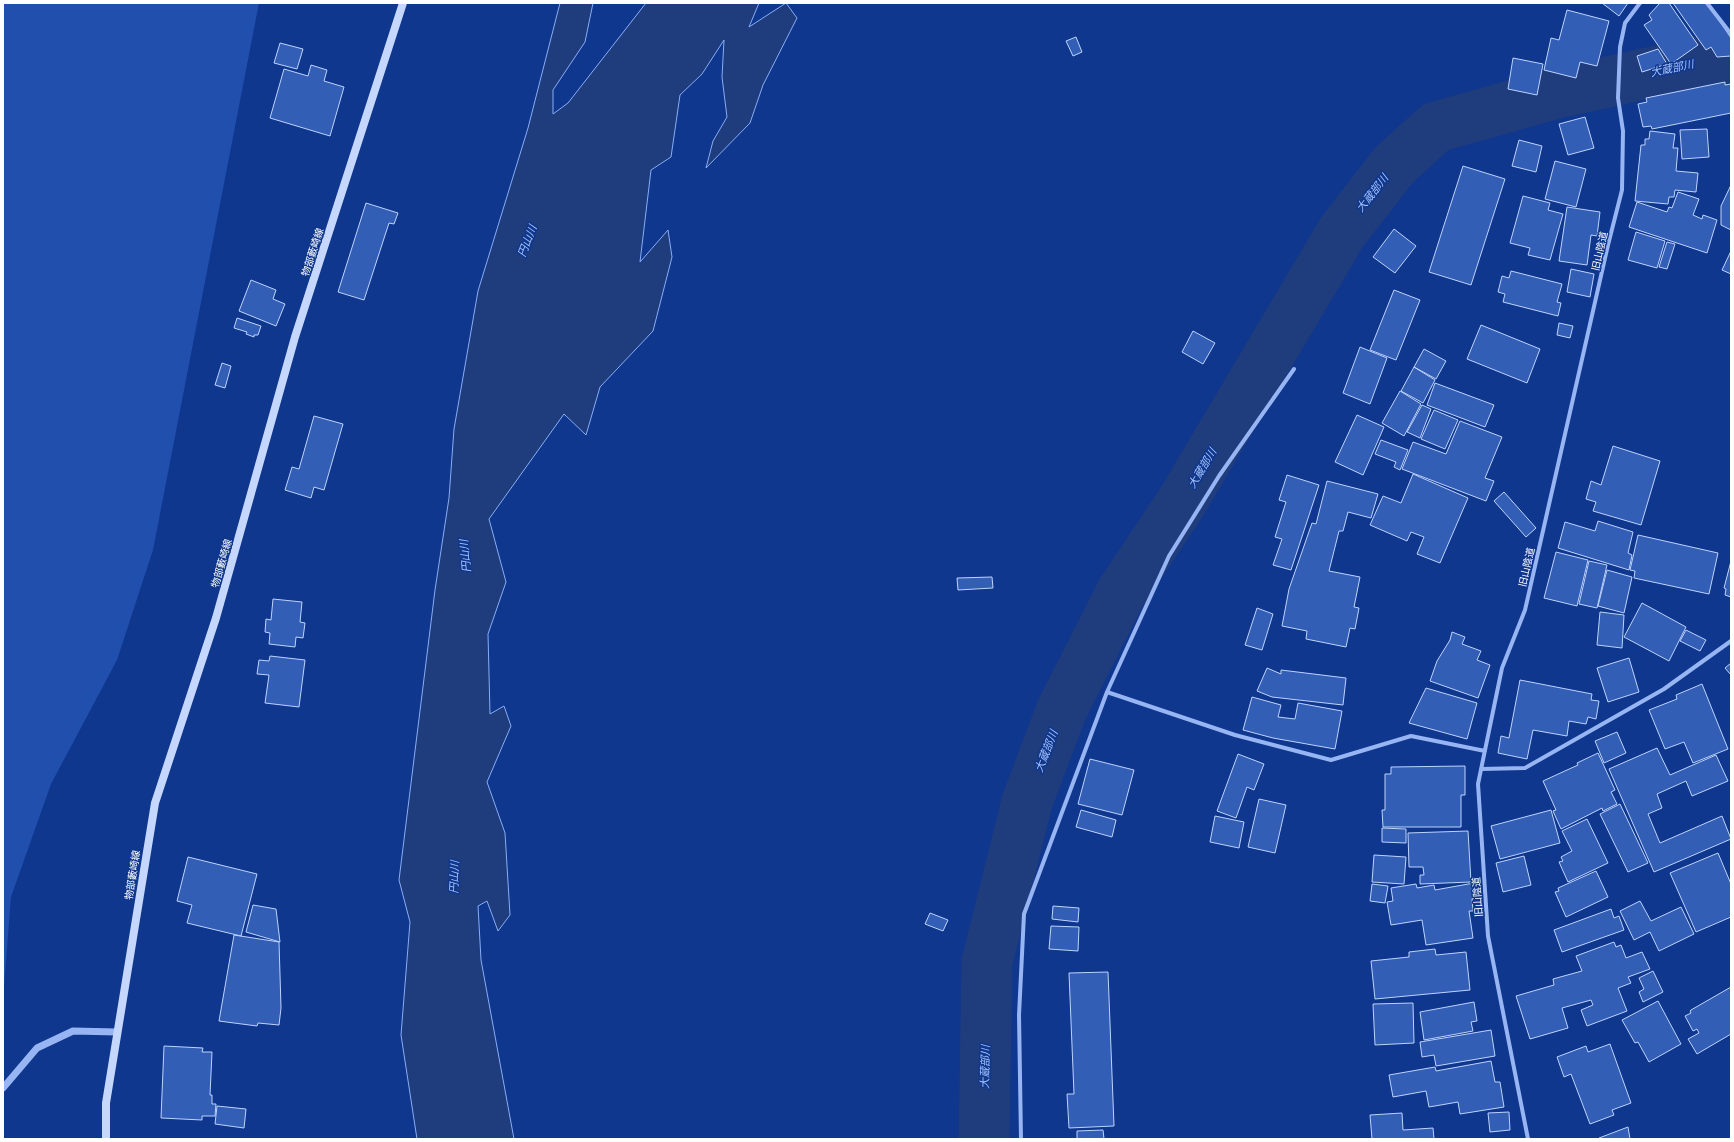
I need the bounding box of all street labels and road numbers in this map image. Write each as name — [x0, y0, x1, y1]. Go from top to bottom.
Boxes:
street label: 物部藪崎線 — [299, 226, 325, 278]
street label: 旧山陰道 — [1589, 230, 1609, 272]
street label: 物部藪崎線 — [208, 537, 234, 589]
street label: 旧山陰道 — [1516, 546, 1536, 588]
street label: 物部藪崎線 — [122, 849, 142, 901]
street label: 旧山陰道 — [1470, 877, 1484, 917]

